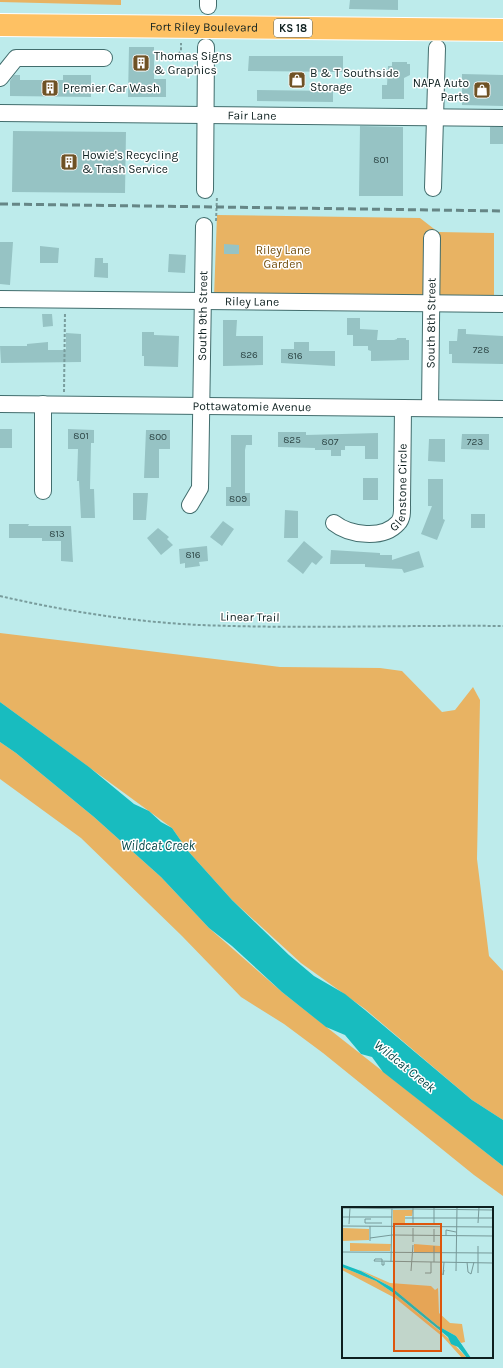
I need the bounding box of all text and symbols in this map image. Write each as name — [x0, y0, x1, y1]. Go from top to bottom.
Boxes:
street label: Fort Riley Boulevard — [150, 19, 258, 35]
road number: KS 18 — [274, 19, 312, 37]
place label: Thomas Signs & Graphics — [154, 49, 232, 77]
building icon: Thomas Signs & Graphics — [131, 53, 151, 73]
place label: B & T Southside Storage — [310, 66, 399, 94]
shop icon: B & T Southside Storage — [287, 70, 307, 90]
place label: NAPA Auto Parts — [413, 76, 469, 104]
building icon: Premier Car Wash — [40, 78, 60, 98]
shop icon: NAPA Auto Parts — [472, 80, 492, 100]
place label: Premier Car Wash — [63, 81, 160, 95]
street label: Fair Lane — [227, 108, 277, 123]
place label: Howie's Recycling & Trash Service — [82, 148, 178, 176]
building icon: Howie's Recycling & Trash Service — [59, 152, 79, 172]
house number: 801 — [373, 154, 389, 166]
park label: Riley Lane Garden — [256, 243, 310, 271]
street label: South 9th Street — [195, 270, 210, 361]
street label: South 8th Street — [423, 277, 439, 368]
street label: Riley Lane — [225, 294, 279, 309]
house number: 728 — [473, 344, 489, 356]
house number: 826 — [240, 349, 258, 361]
house number: 816 — [287, 350, 303, 362]
street label: Pottawatomie Avenue — [193, 399, 311, 414]
house number: 801 — [73, 430, 89, 442]
house number: 800 — [149, 431, 167, 443]
house number: 825 — [283, 434, 301, 446]
house number: 807 — [322, 436, 339, 448]
house number: 723 — [467, 436, 483, 448]
street label: Glenstone Circle — [387, 443, 410, 534]
house number: 809 — [229, 493, 247, 505]
house number: 813 — [49, 528, 65, 540]
house number: 816 — [185, 549, 201, 561]
street label: Linear Trail — [220, 609, 280, 625]
water label: Wildcat Creek — [121, 838, 196, 853]
water label: Wildcat Creek — [371, 1037, 439, 1095]
inset map — [342, 1207, 493, 1358]

